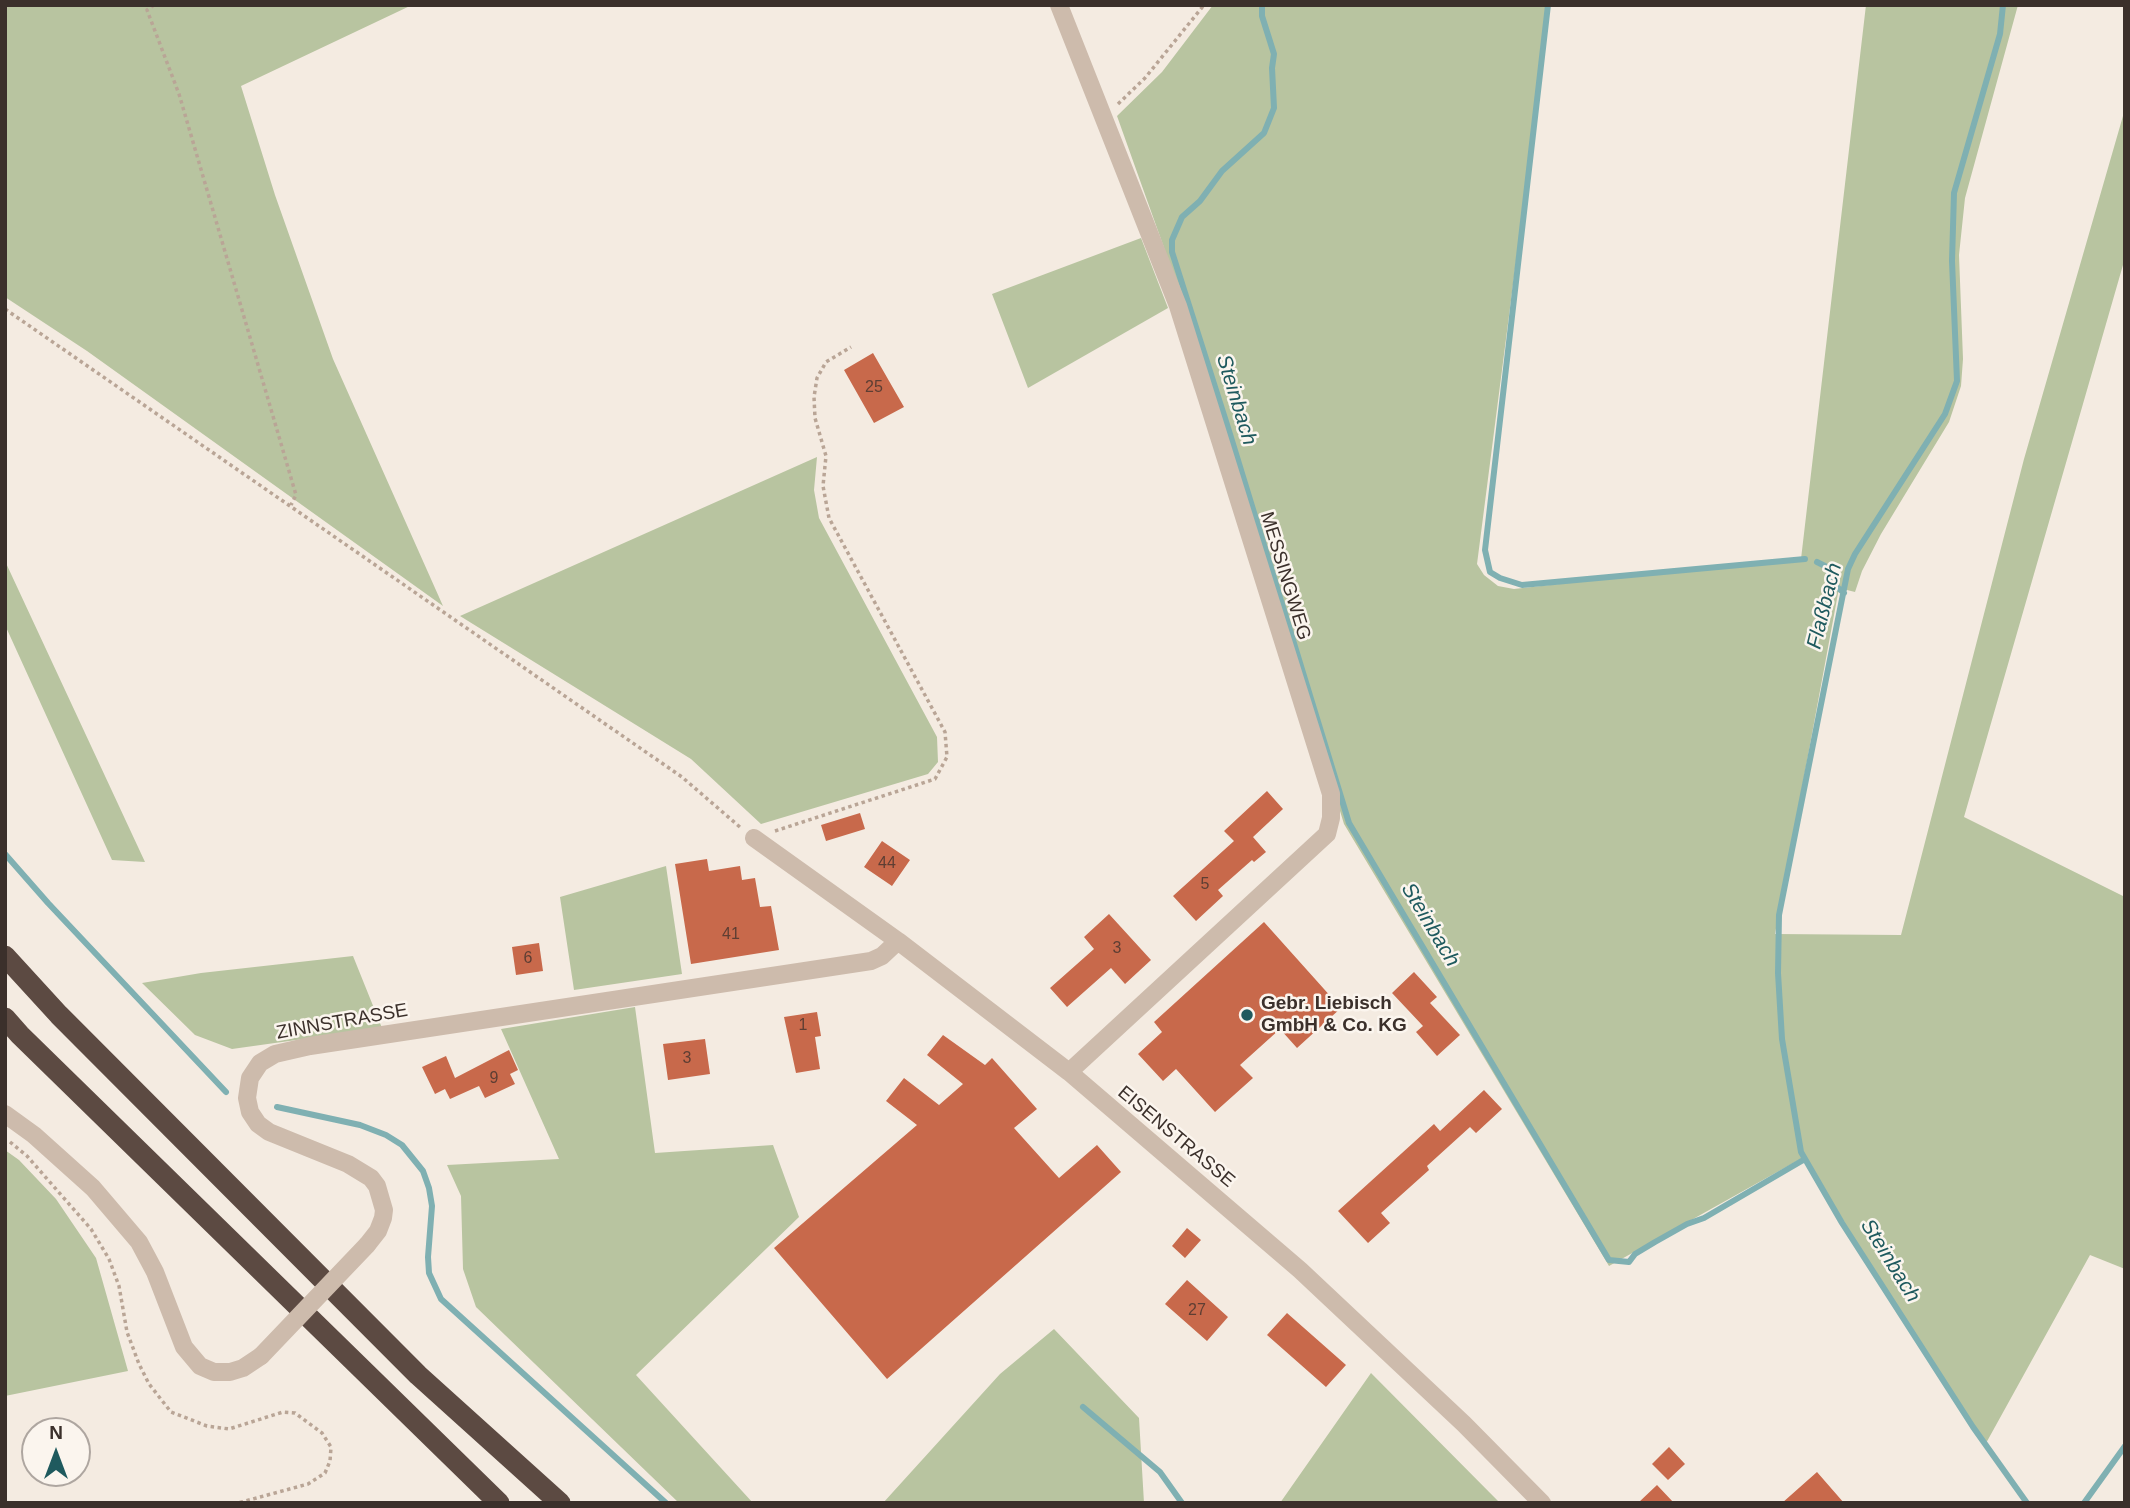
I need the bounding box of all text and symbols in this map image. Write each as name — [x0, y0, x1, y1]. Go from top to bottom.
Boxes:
water label: Steinbach — [1210, 352, 1262, 448]
house number: 25 — [865, 378, 883, 398]
street label: MESSINGWEG — [1255, 509, 1315, 643]
water label: Flaßbach — [1802, 560, 1848, 652]
house number: 44 — [878, 854, 896, 874]
house number: 5 — [1201, 875, 1209, 895]
water label: Steinbach — [1395, 878, 1465, 972]
house number: 41 — [722, 925, 740, 945]
house number: 3 — [1113, 939, 1121, 959]
house number: 6 — [524, 949, 532, 969]
place label: Gebr. Liebisch GmbH & Co. KG — [1261, 993, 1407, 1037]
street label: ZINNSTRASSE — [275, 999, 409, 1045]
marker: Gebr. Liebisch GmbH & Co. KG — [1239, 1007, 1255, 1023]
house number: 1 — [799, 1016, 807, 1036]
house number: 3 — [683, 1049, 691, 1069]
house number: 9 — [490, 1069, 498, 1089]
street label: EISENSTRASSE — [1113, 1081, 1239, 1193]
water label: Steinbach — [1855, 1215, 1925, 1307]
house number: 27 — [1188, 1301, 1206, 1321]
north arrow — [21, 1417, 91, 1487]
text: N — [49, 1422, 63, 1443]

